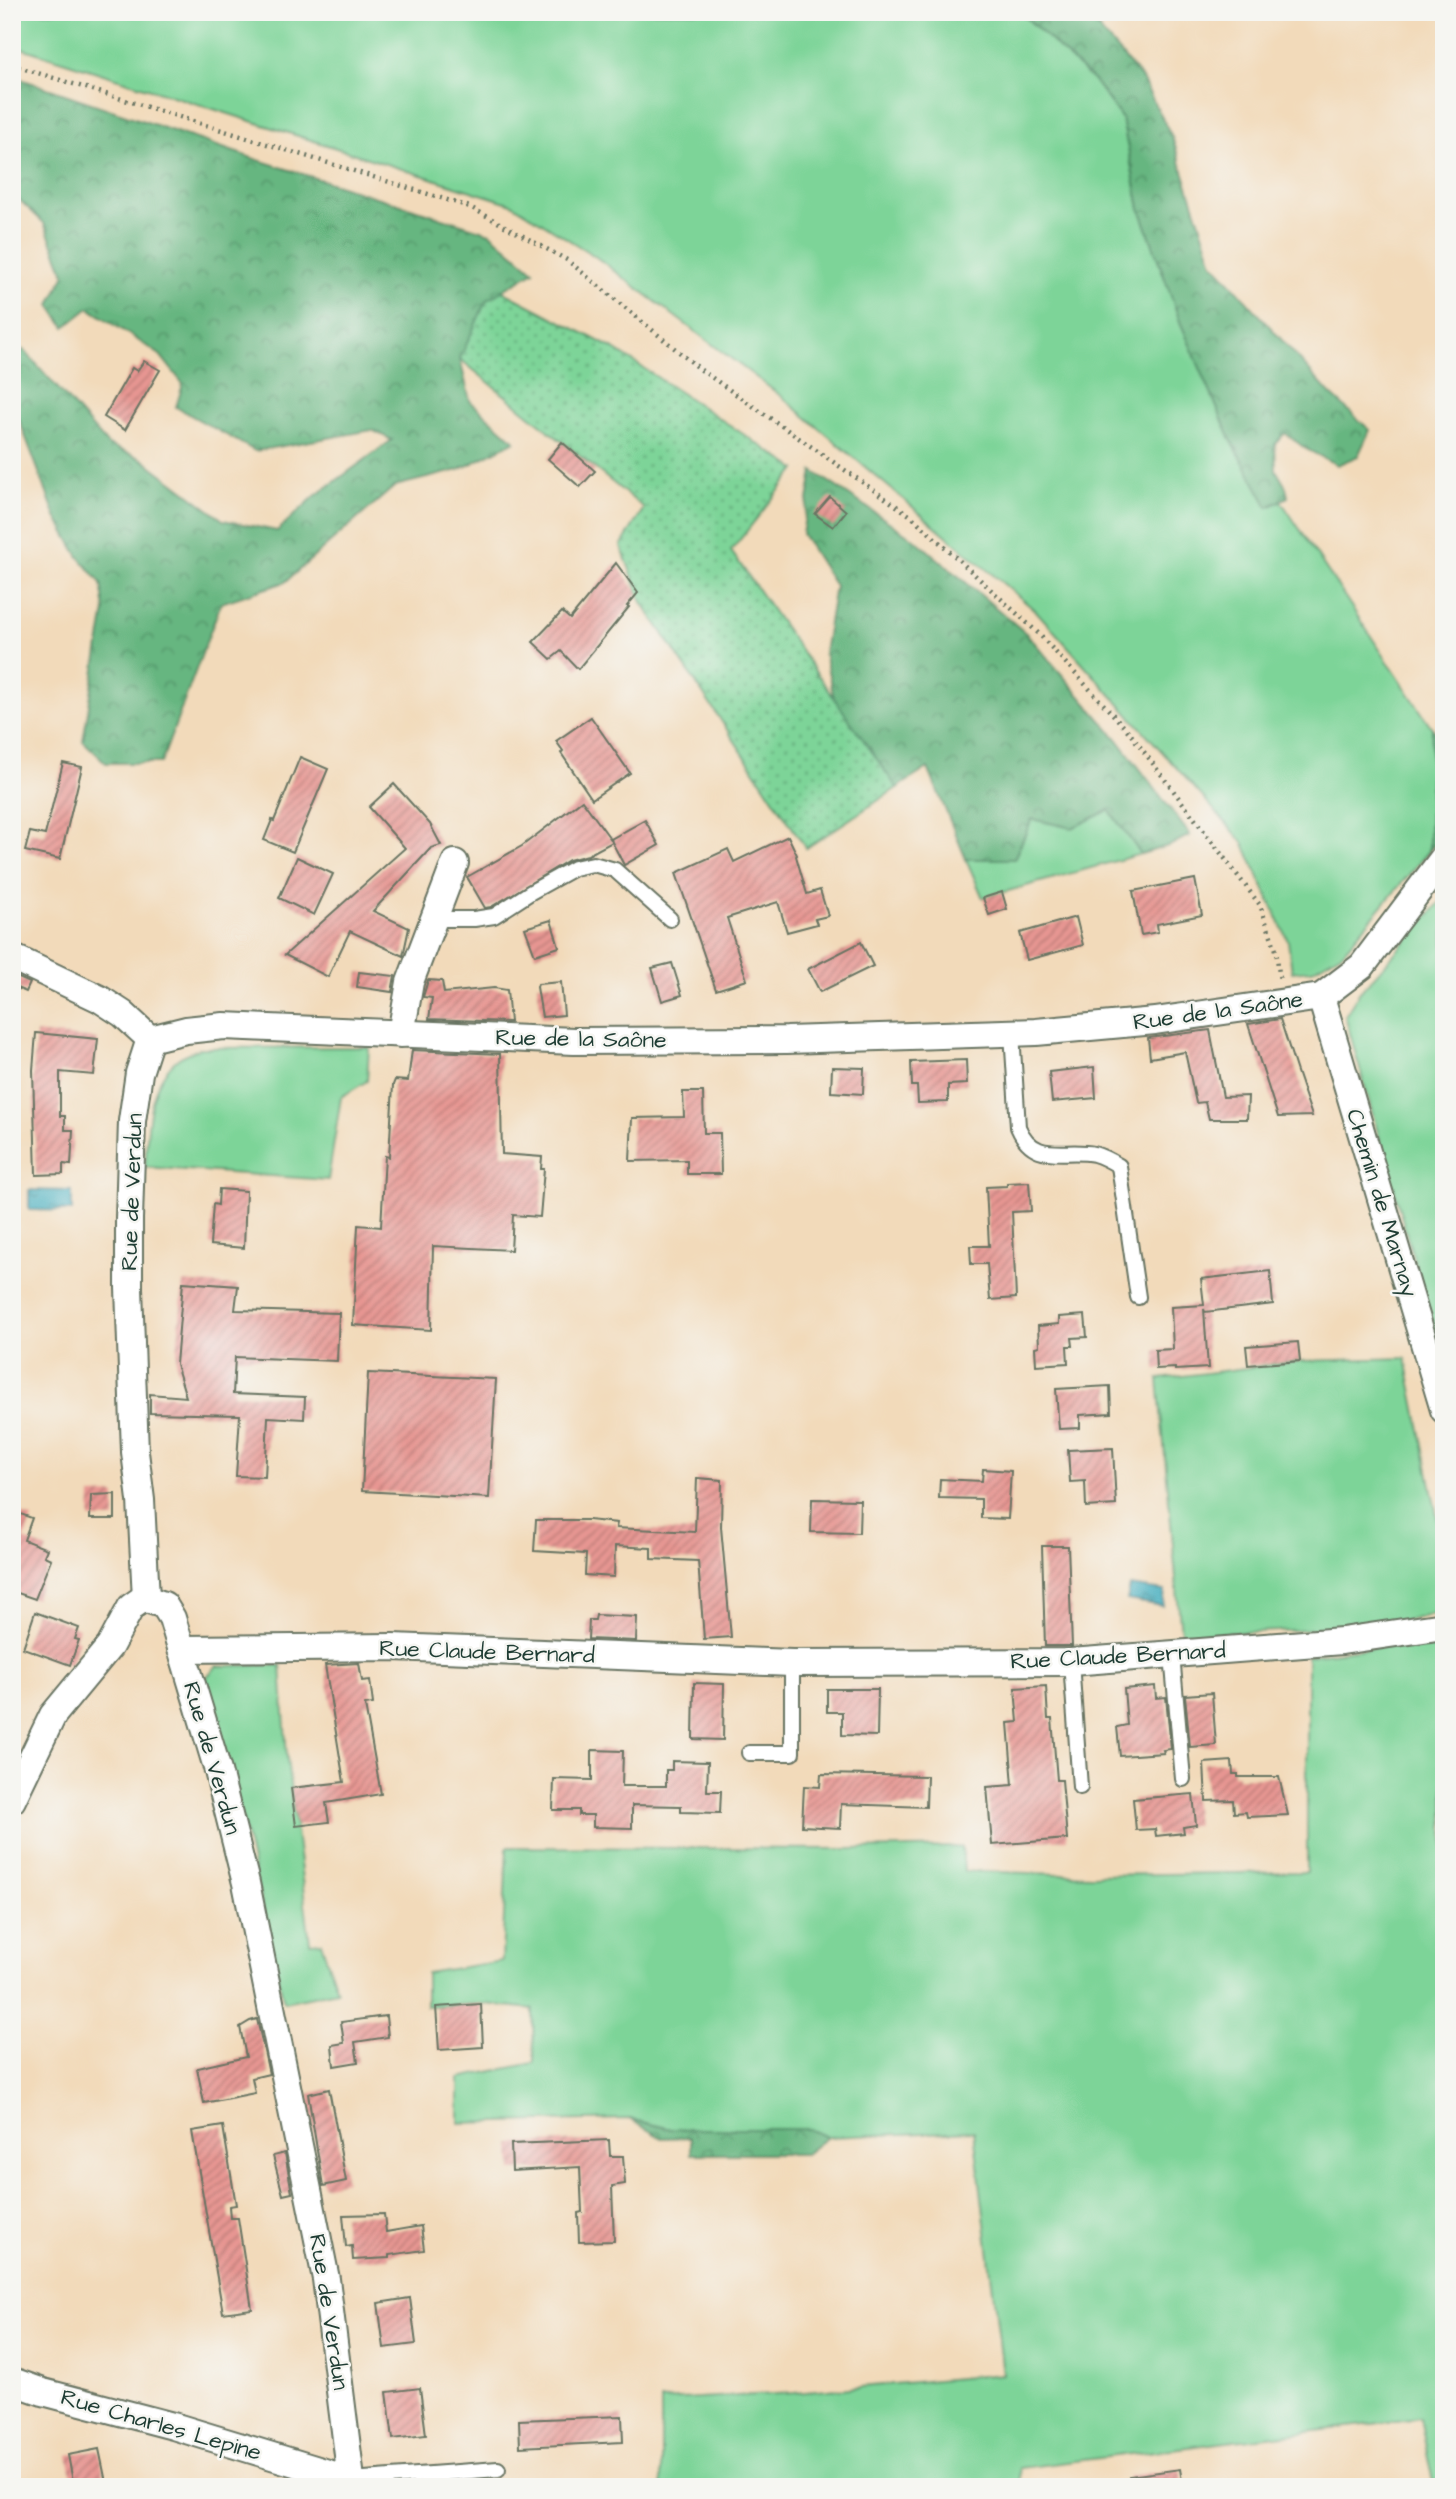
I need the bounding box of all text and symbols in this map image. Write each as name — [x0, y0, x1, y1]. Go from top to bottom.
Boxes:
street label: Rue de la Saône — [1131, 983, 1305, 1039]
street label: Rue de la Saône — [495, 1022, 667, 1056]
street label: Chemin de Marnay — [1337, 1105, 1426, 1302]
street label: Rue de Verdun — [113, 1113, 151, 1271]
street label: Rue Claude Bernard — [379, 1632, 596, 1672]
street label: Rue Claude Bernard — [1009, 1634, 1227, 1678]
street label: Rue de Verdun — [175, 1678, 249, 1838]
street label: Rue de Verdun — [301, 2232, 357, 2392]
street label: Rue Charles Lepine — [57, 2381, 265, 2469]

